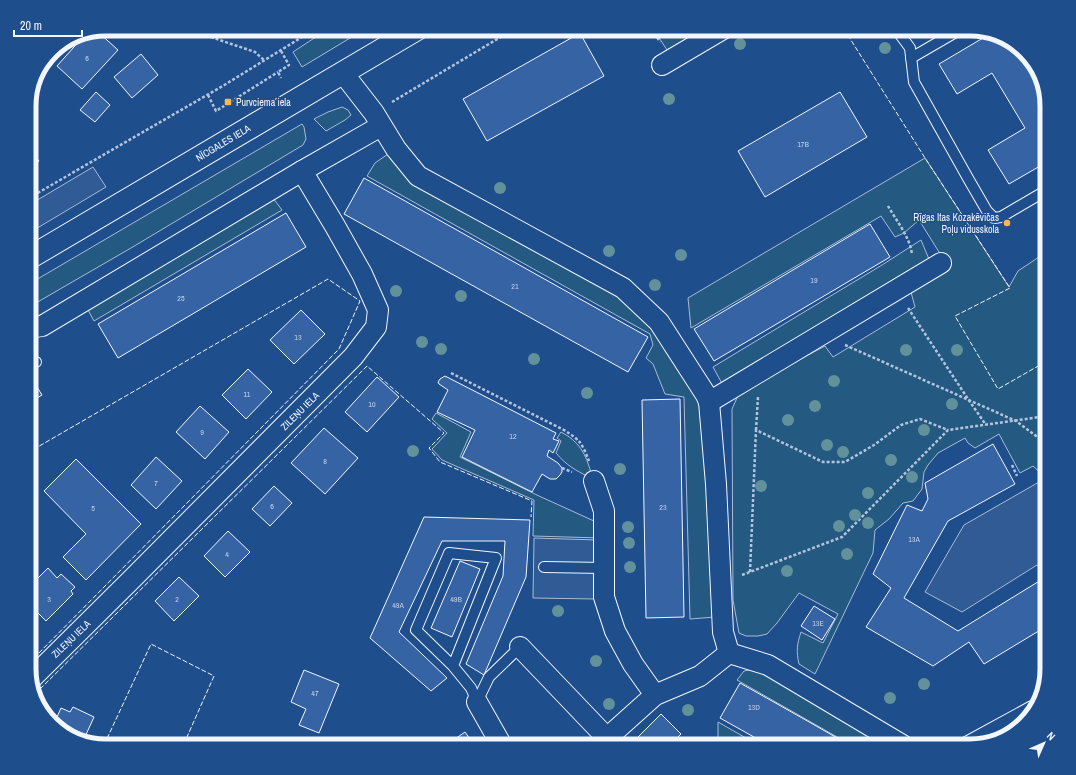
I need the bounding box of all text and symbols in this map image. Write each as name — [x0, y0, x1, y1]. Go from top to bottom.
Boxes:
scale bar — [14, 12, 82, 38]
text: 20 m — [20, 18, 42, 34]
house number: 6 — [85, 53, 89, 63]
place label: Purvciema iela — [236, 96, 291, 109]
marker: Purvciema iela — [223, 97, 233, 107]
street label: NĪCGALES IELA — [193, 121, 253, 164]
house number: 17B — [797, 139, 809, 149]
place label: Rīgas Itas Kozakēvičas Poļu vidusskola — [913, 211, 999, 236]
marker: Rīgas Itas Kozakēvičas Poļu vidusskola — [1002, 218, 1012, 228]
house number: 19 — [810, 275, 818, 285]
house number: 21 — [511, 281, 519, 291]
house number: 25 — [177, 293, 185, 303]
house number: 13 — [294, 332, 302, 342]
house number: 11 — [244, 389, 251, 399]
street label: ZILEŅU IELA — [278, 389, 322, 433]
house number: 10 — [368, 399, 376, 409]
house number: 9 — [200, 427, 204, 437]
house number: 12 — [509, 431, 517, 441]
house number: 8 — [323, 456, 327, 466]
house number: 7 — [154, 478, 158, 488]
house number: 6 — [270, 501, 274, 511]
house number: 23 — [659, 502, 667, 512]
house number: 5 — [91, 503, 95, 513]
house number: 13A — [908, 534, 920, 544]
house number: 4 — [225, 549, 229, 559]
house number: 3 — [47, 594, 51, 604]
house number: 2 — [175, 594, 179, 604]
house number: 49B — [450, 594, 462, 604]
house number: 49A — [392, 600, 404, 610]
street label: ZILEŅU IELA — [49, 617, 94, 661]
house number: 13E — [812, 618, 824, 628]
house number: 47 — [311, 688, 319, 698]
house number: 13D — [748, 702, 760, 712]
north arrow — [1024, 723, 1064, 763]
text: N — [1044, 729, 1058, 743]

